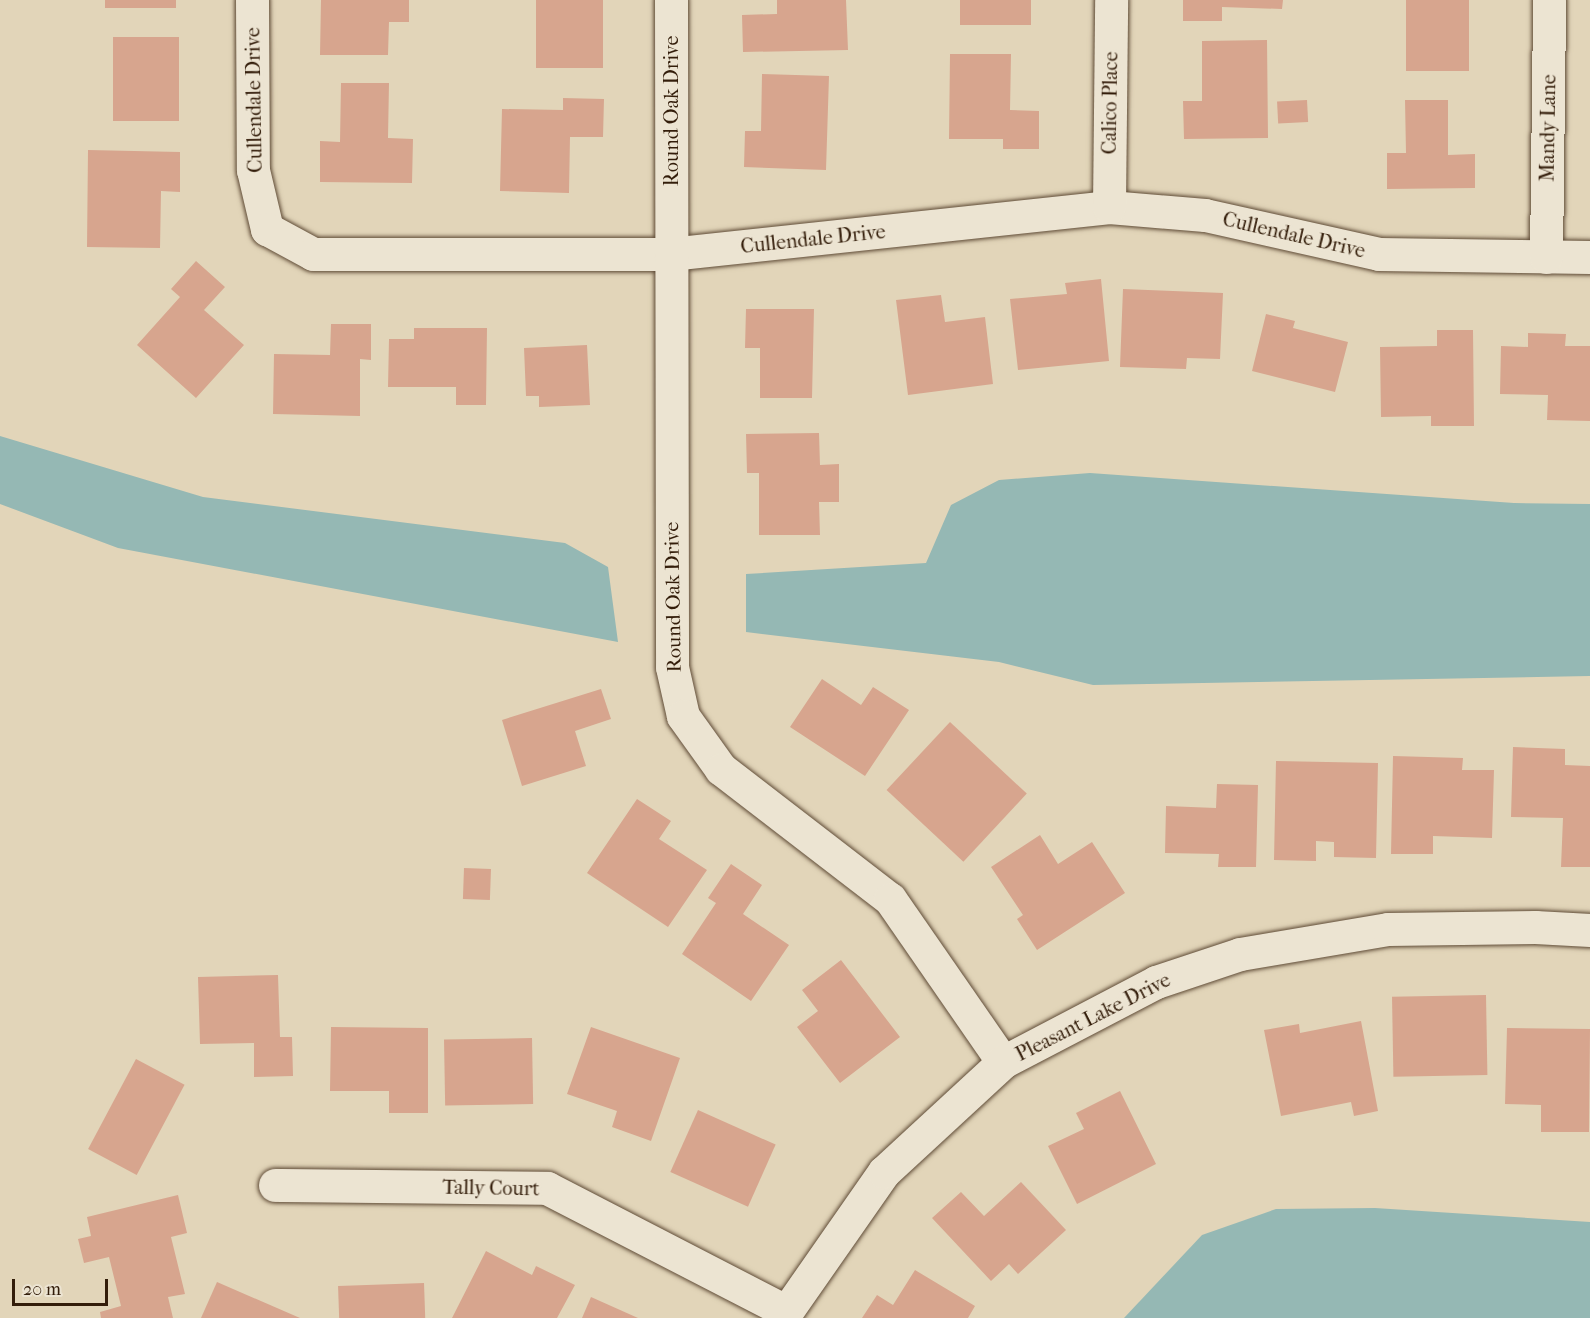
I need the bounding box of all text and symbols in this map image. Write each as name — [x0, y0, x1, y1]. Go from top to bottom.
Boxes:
street label: Cullendale Drive — [241, 27, 267, 173]
street label: Round Oak Drive — [659, 36, 683, 186]
street label: Calico Place — [1097, 51, 1123, 155]
street label: Mandy Lane — [1535, 74, 1561, 182]
street label: Cullendale Drive — [1220, 207, 1368, 263]
street label: Cullendale Drive — [739, 219, 887, 259]
street label: Round Oak Drive — [660, 521, 686, 673]
street label: Pleasant Lake Drive — [1012, 968, 1174, 1066]
street label: Tally Court — [442, 1175, 540, 1201]
scale bar — [15, 1267, 111, 1305]
text: 20 m — [23, 1279, 61, 1300]

